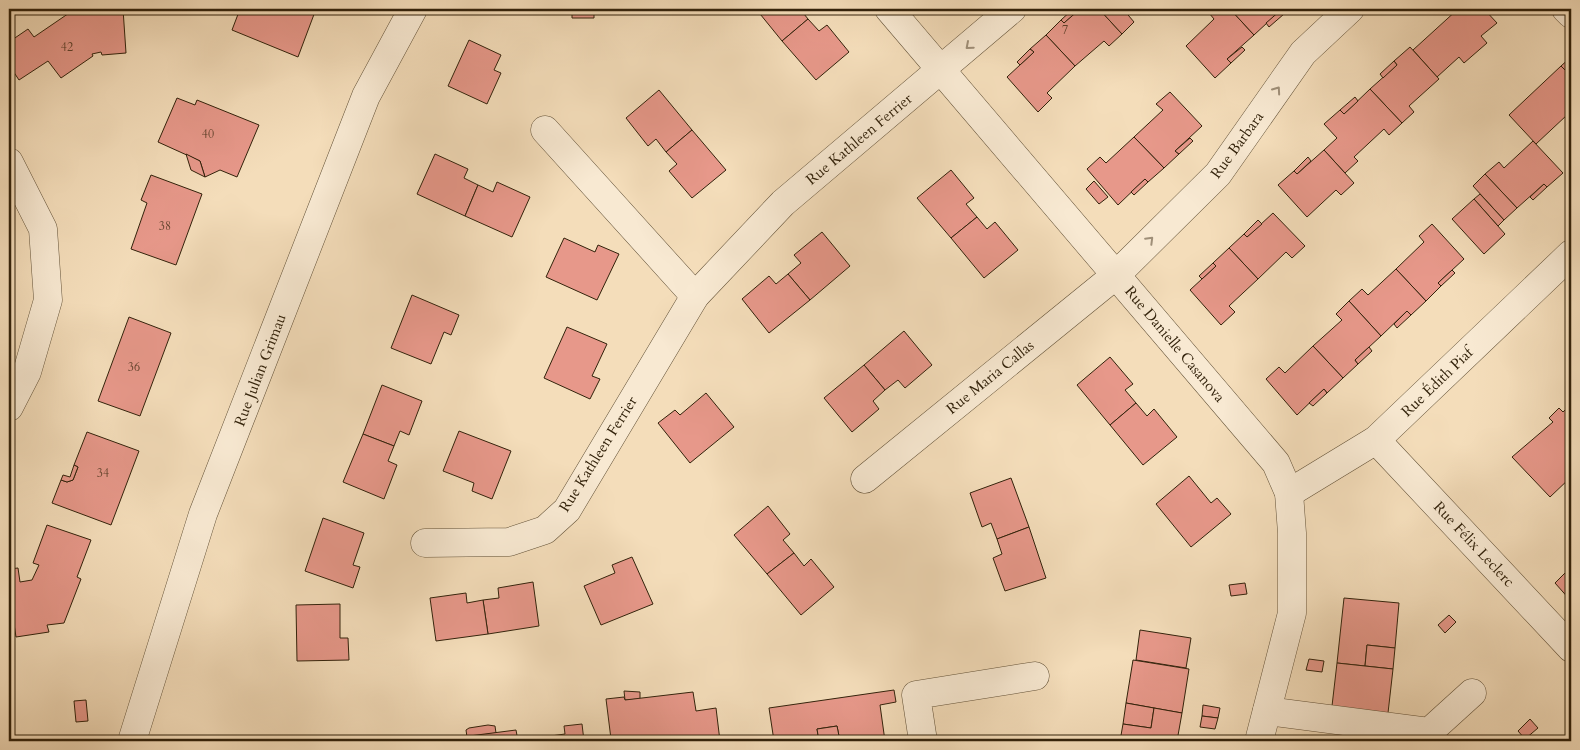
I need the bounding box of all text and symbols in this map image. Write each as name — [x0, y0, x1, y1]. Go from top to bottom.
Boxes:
house number: 7 — [1062, 22, 1068, 38]
house number: 42 — [61, 39, 73, 55]
one-way arrow — [965, 41, 974, 50]
one-way arrow — [1271, 86, 1280, 95]
street label: Rue Kathleen Ferrier — [802, 88, 917, 189]
street label: Rue Barbara — [1206, 107, 1268, 182]
house number: 40 — [202, 126, 214, 142]
house number: 38 — [159, 218, 171, 234]
one-way arrow — [1145, 237, 1154, 246]
street label: Rue Danielle Casanova — [1120, 282, 1230, 407]
street label: Rue Julian Grimau — [229, 311, 291, 429]
street label: Rue Maria Callas — [942, 335, 1038, 419]
street label: Rue Édith Piaf — [1397, 341, 1479, 421]
house number: 36 — [128, 359, 140, 375]
street label: Rue Kathleen Ferrier — [554, 392, 642, 516]
house number: 34 — [97, 465, 109, 481]
street label: Rue Félix Leclerc — [1429, 497, 1519, 591]

